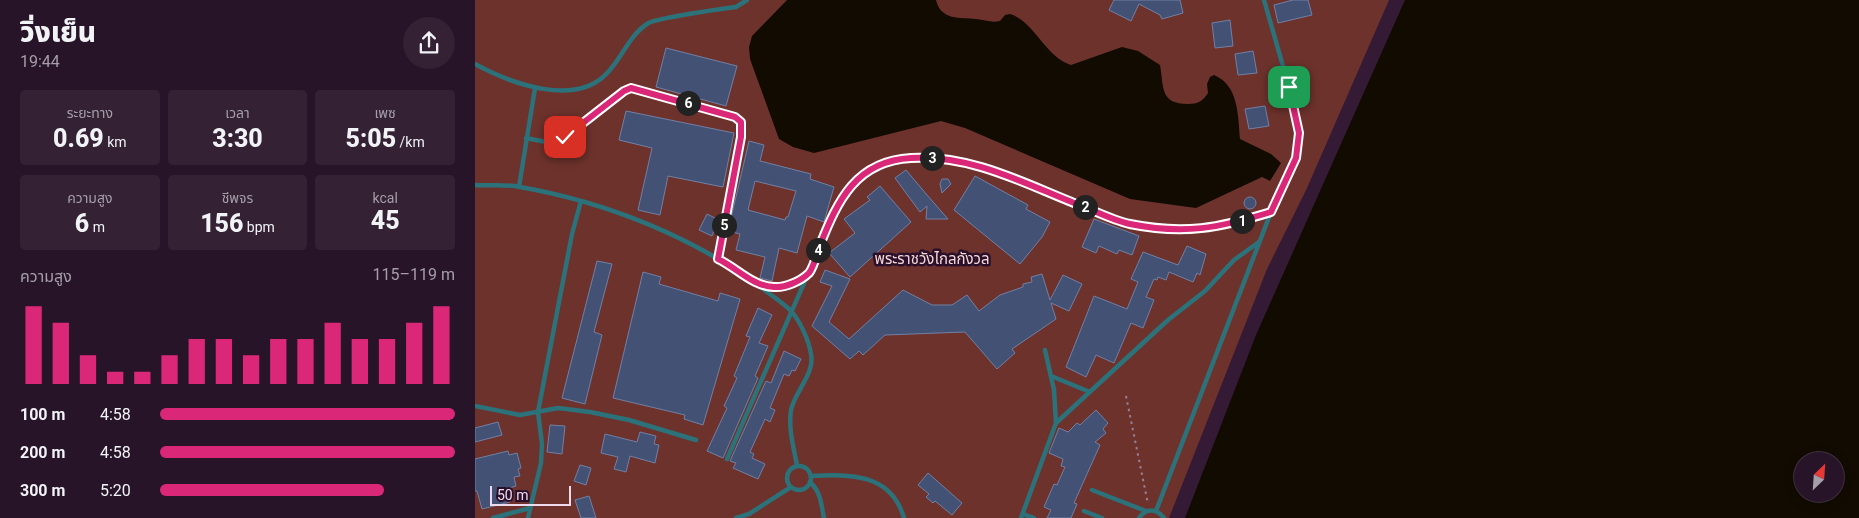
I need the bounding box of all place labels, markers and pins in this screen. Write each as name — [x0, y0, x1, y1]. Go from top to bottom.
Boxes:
pin — [1268, 66, 1310, 108]
pin: 6 — [675, 90, 701, 116]
pin — [544, 116, 586, 158]
pin: 3 — [919, 146, 945, 170]
pin: 2 — [1073, 194, 1097, 220]
pin: 1 — [1229, 208, 1255, 234]
pin: 5 — [711, 212, 737, 238]
pin: 4 — [805, 238, 831, 262]

